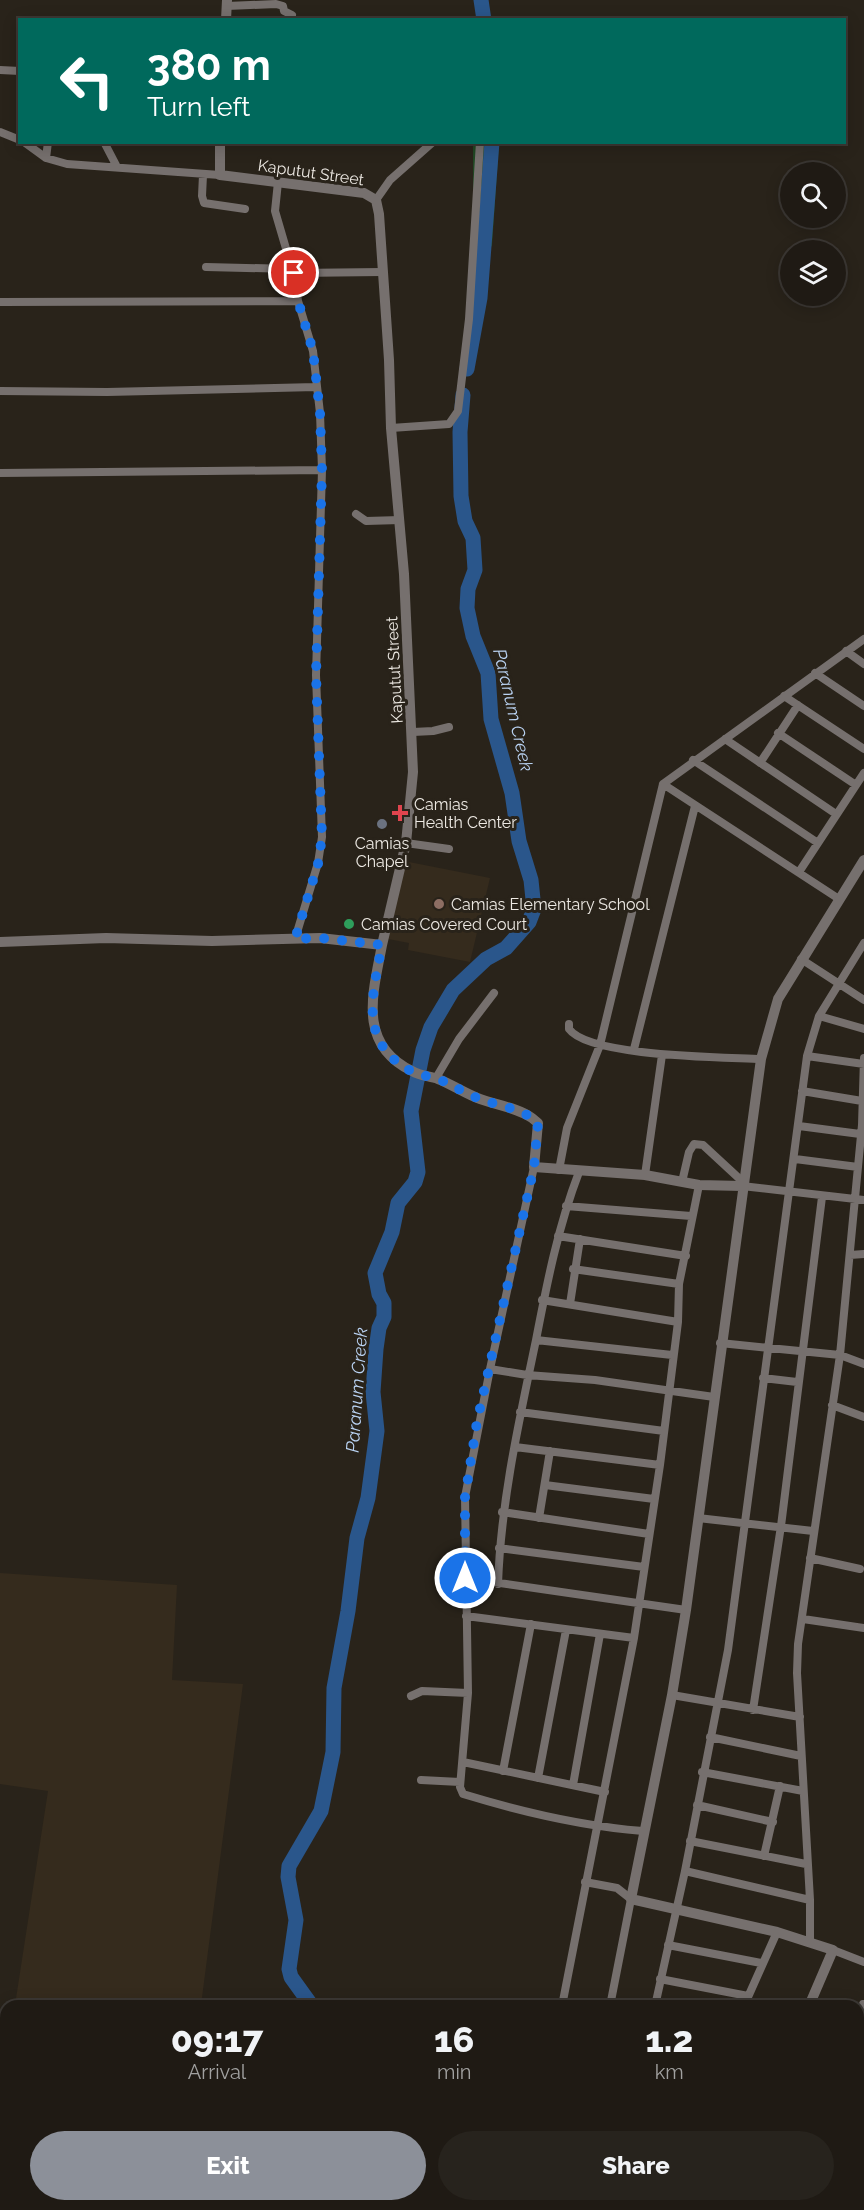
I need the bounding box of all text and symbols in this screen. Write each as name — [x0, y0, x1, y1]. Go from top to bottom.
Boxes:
text: 380 m — [147, 41, 271, 90]
icon: left — [48, 42, 126, 120]
text: Turn left — [147, 91, 250, 122]
street label: Kaputut Street — [257, 156, 366, 189]
map controls — [780, 162, 846, 306]
button: search — [780, 162, 846, 228]
button: layers — [780, 240, 846, 306]
pin — [268, 247, 319, 298]
icon: arrive — [277, 256, 310, 289]
street label: Kaputut Street — [382, 615, 407, 724]
water label: Paranum Creek — [489, 646, 538, 774]
place label: Camias Health Center — [414, 795, 517, 832]
marker: Camias Health Center — [391, 804, 409, 822]
marker: Camias Chapel — [375, 817, 389, 831]
place label: Camias Chapel — [355, 834, 409, 871]
place label: Camias Elementary School — [451, 895, 650, 914]
marker: Camias Elementary School — [432, 897, 446, 911]
place label: Camias Covered Court — [361, 915, 528, 934]
marker: Camias Covered Court — [342, 917, 356, 931]
water label: Paranum Creek — [342, 1326, 371, 1453]
position arrow — [433, 1546, 497, 1610]
text: 09:17 — [171, 2018, 263, 2060]
text: 16 — [434, 2018, 474, 2060]
text: 1.2 — [645, 2018, 693, 2060]
text: Arrival — [188, 2060, 246, 2084]
text: min — [437, 2060, 471, 2084]
text: km — [655, 2060, 684, 2084]
button: Exit — [30, 2131, 426, 2200]
button: Share — [438, 2131, 834, 2200]

